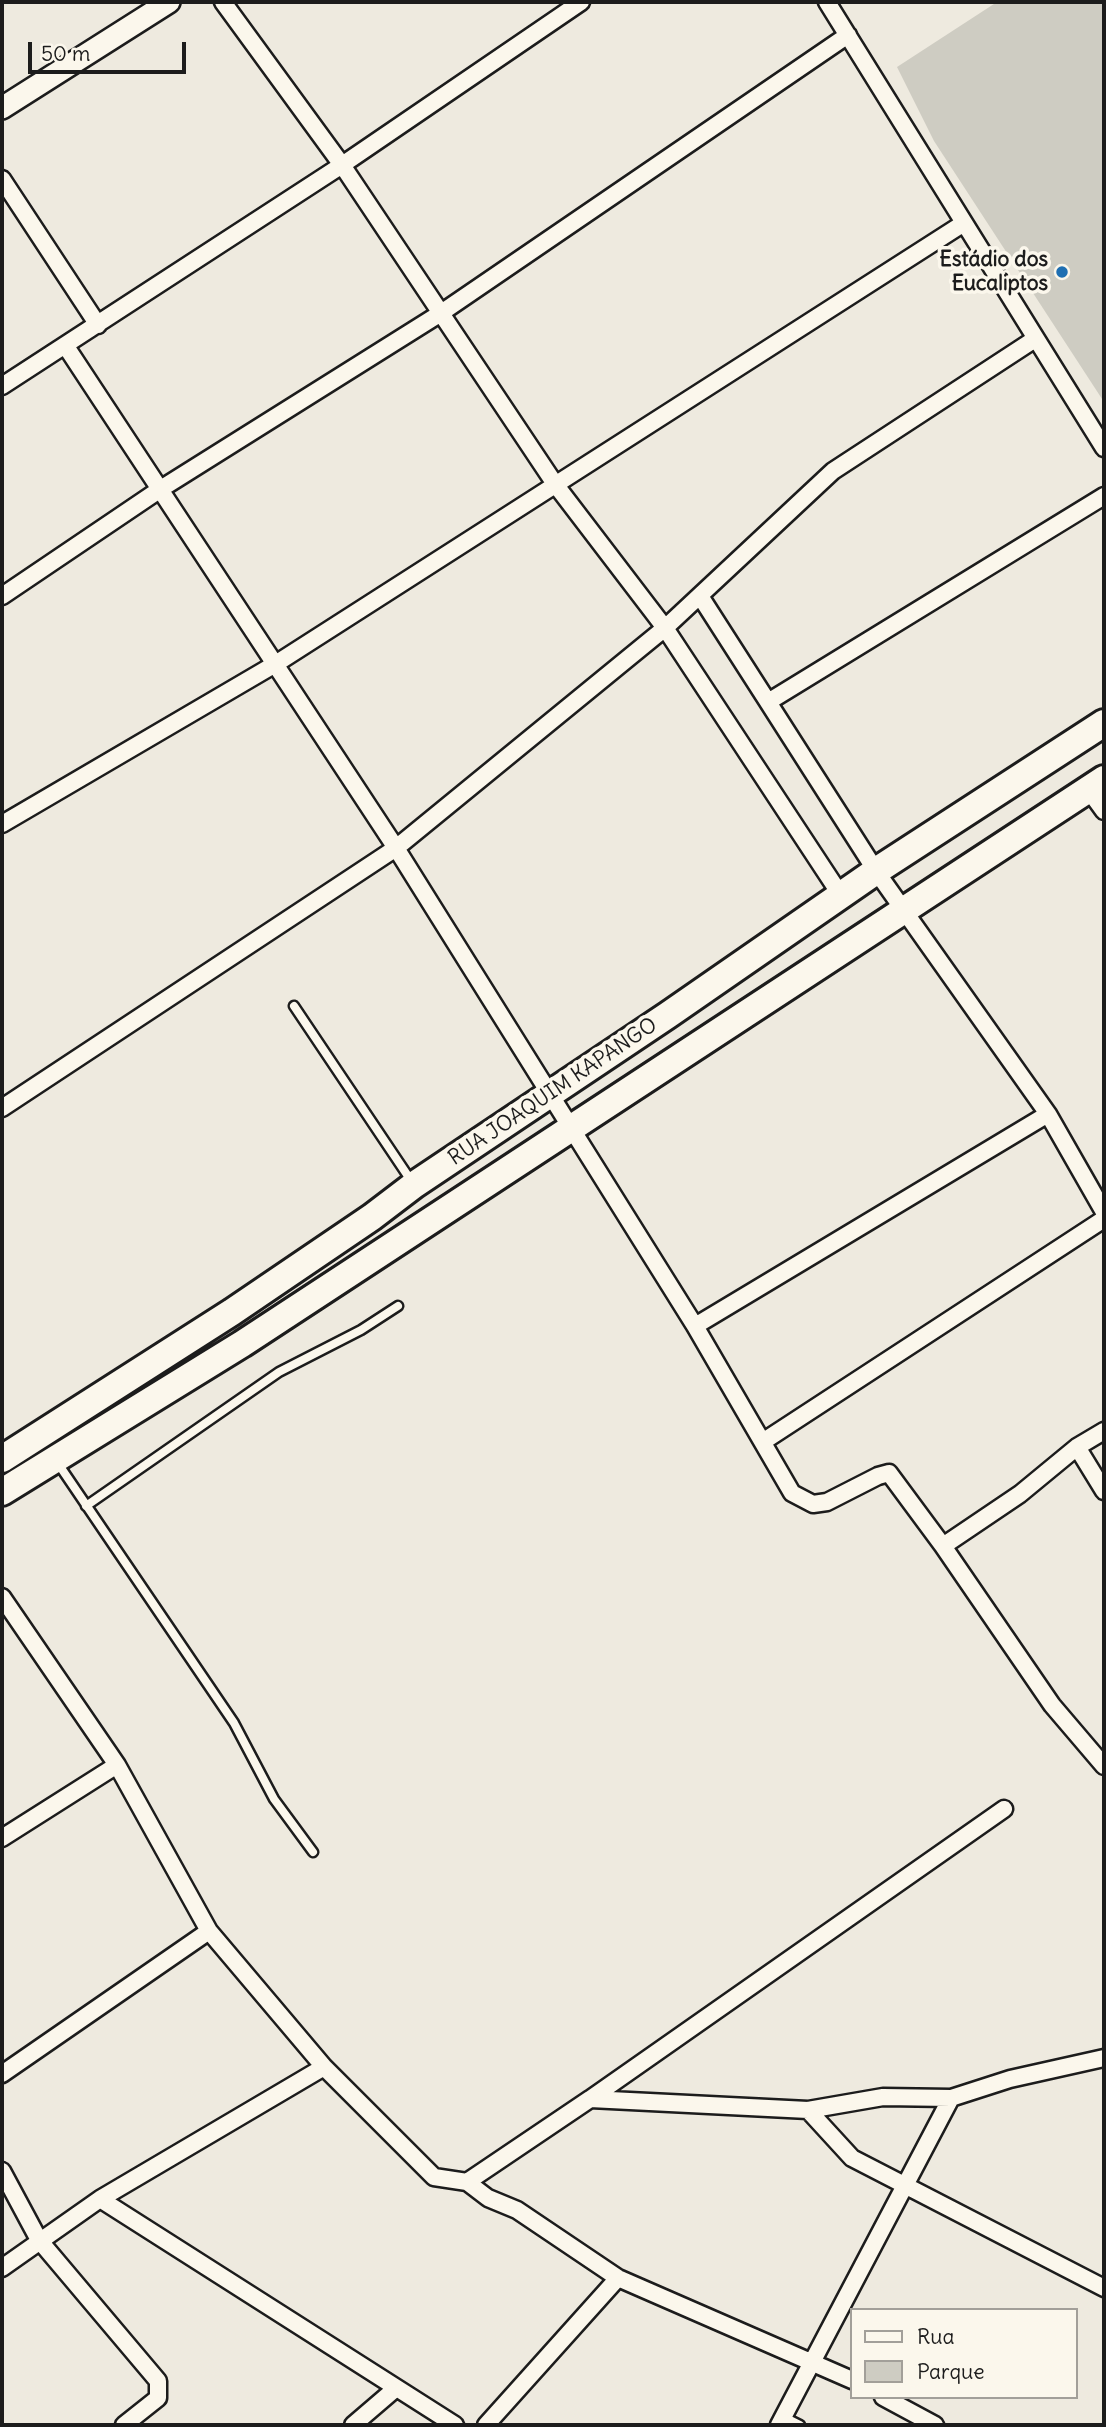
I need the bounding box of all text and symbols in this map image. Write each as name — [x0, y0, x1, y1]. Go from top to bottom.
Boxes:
scale bar — [32, 28, 189, 72]
text: 50 m — [41, 40, 90, 67]
place label: Estádio dos Eucaliptos — [940, 247, 1048, 297]
marker: Estádio dos Eucaliptos — [1054, 264, 1070, 280]
street label: RUA JOAQUIM KAPANGO — [444, 1013, 662, 1171]
legend — [850, 2308, 1078, 2399]
text: Rua — [917, 2323, 954, 2350]
text: Parque — [917, 2358, 985, 2385]

